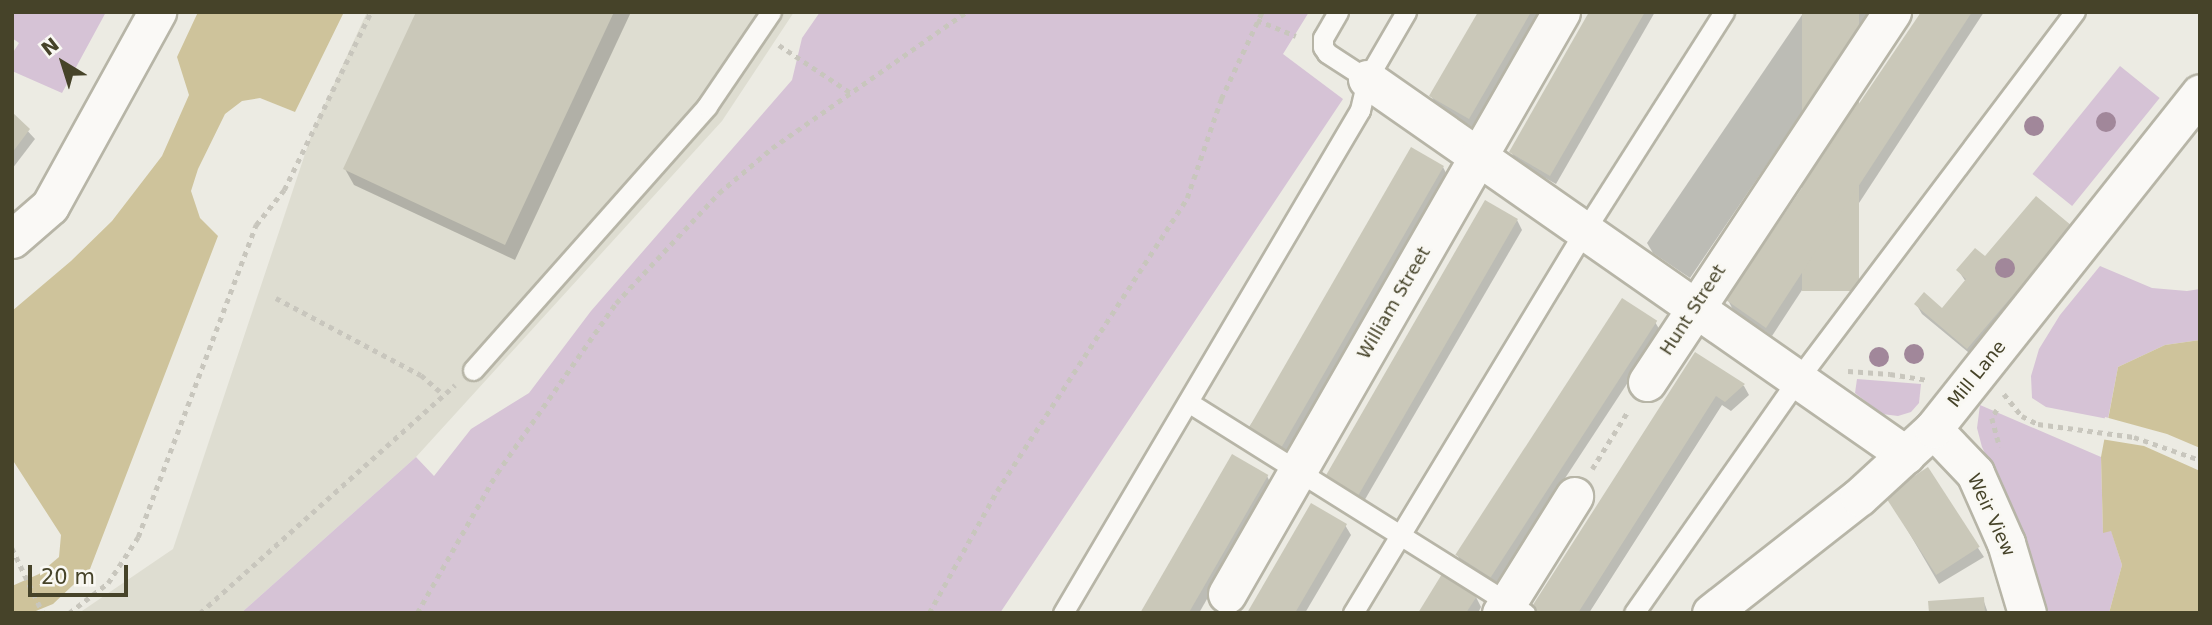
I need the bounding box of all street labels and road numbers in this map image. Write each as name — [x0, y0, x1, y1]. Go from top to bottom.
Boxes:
street label: William Street — [1353, 243, 1435, 363]
street label: Hunt Street — [1656, 261, 1730, 359]
street label: Mill Lane — [1943, 336, 2011, 412]
street label: Weir View — [1962, 470, 2020, 560]

